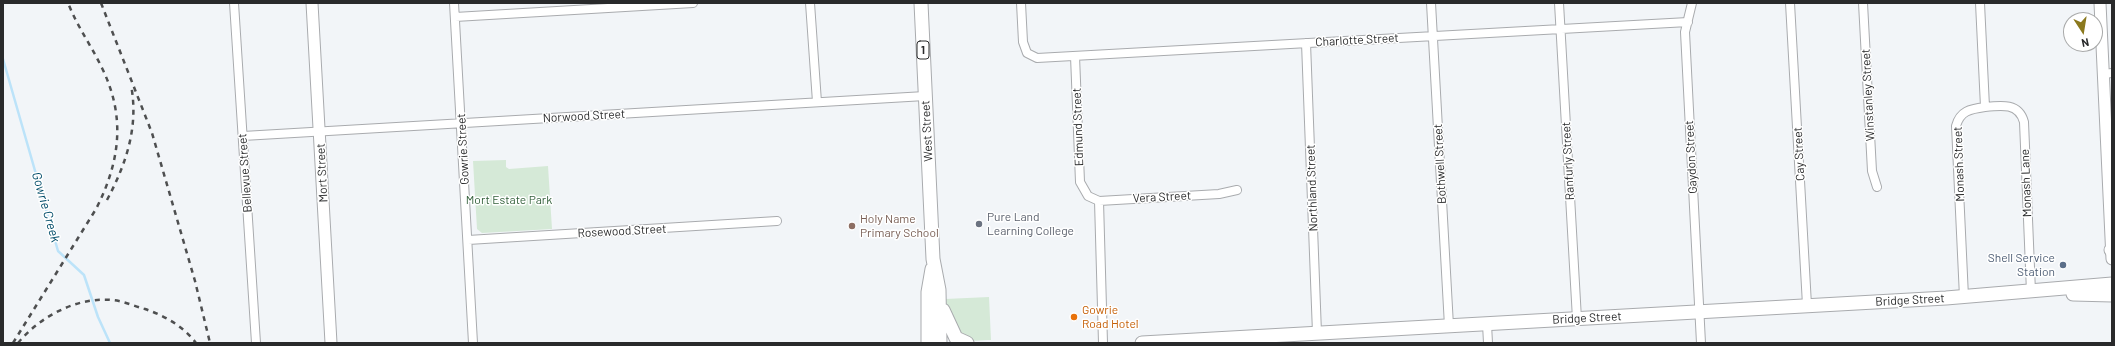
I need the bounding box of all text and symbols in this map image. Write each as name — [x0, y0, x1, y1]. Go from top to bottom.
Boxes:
north arrow — [2063, 12, 2103, 52]
street label: Charlotte Street — [1315, 31, 1399, 49]
text: N — [2080, 36, 2090, 50]
road number: 1 — [917, 41, 929, 59]
street label: Winstanley Street — [1858, 48, 1878, 142]
street label: Edmund Street — [1069, 88, 1087, 166]
street label: West Street — [918, 100, 936, 162]
street label: Norwood Street — [542, 107, 626, 125]
street label: Gowrie Street — [454, 113, 472, 185]
street label: Gaydon Street — [1682, 120, 1700, 194]
street label: Ranfurly Street — [1559, 121, 1577, 201]
street label: Bothwell Street — [1431, 124, 1449, 204]
street label: Monash Street — [1950, 126, 1968, 202]
street label: Cay Street — [1790, 127, 1808, 181]
street label: Bellevue Street — [235, 133, 255, 213]
street label: Mort Street — [313, 143, 331, 203]
street label: Northland Street — [1303, 144, 1321, 232]
street label: Monash Lane — [2018, 149, 2034, 217]
water label: Gowrie Creek — [29, 170, 63, 244]
street label: Vera Street — [1132, 188, 1192, 206]
park label: Mort Estate Park — [466, 193, 552, 207]
place label: Pure Land Learning College — [987, 210, 1074, 238]
place label: Holy Name Primary School — [860, 212, 939, 240]
marker: Pure Land Learning College — [974, 219, 984, 229]
street label: Rosewood Street — [577, 221, 667, 241]
marker: Holy Name Primary School — [847, 221, 857, 231]
place label: Shell Service Station — [1988, 251, 2055, 279]
marker: Shell Service Station — [2058, 260, 2068, 270]
street label: Bridge Street — [1875, 291, 1945, 309]
place label: Gowrie Road Hotel — [1082, 303, 1139, 331]
street label: Bridge Street — [1552, 309, 1622, 327]
marker: Gowrie Road Hotel — [1069, 312, 1079, 322]

